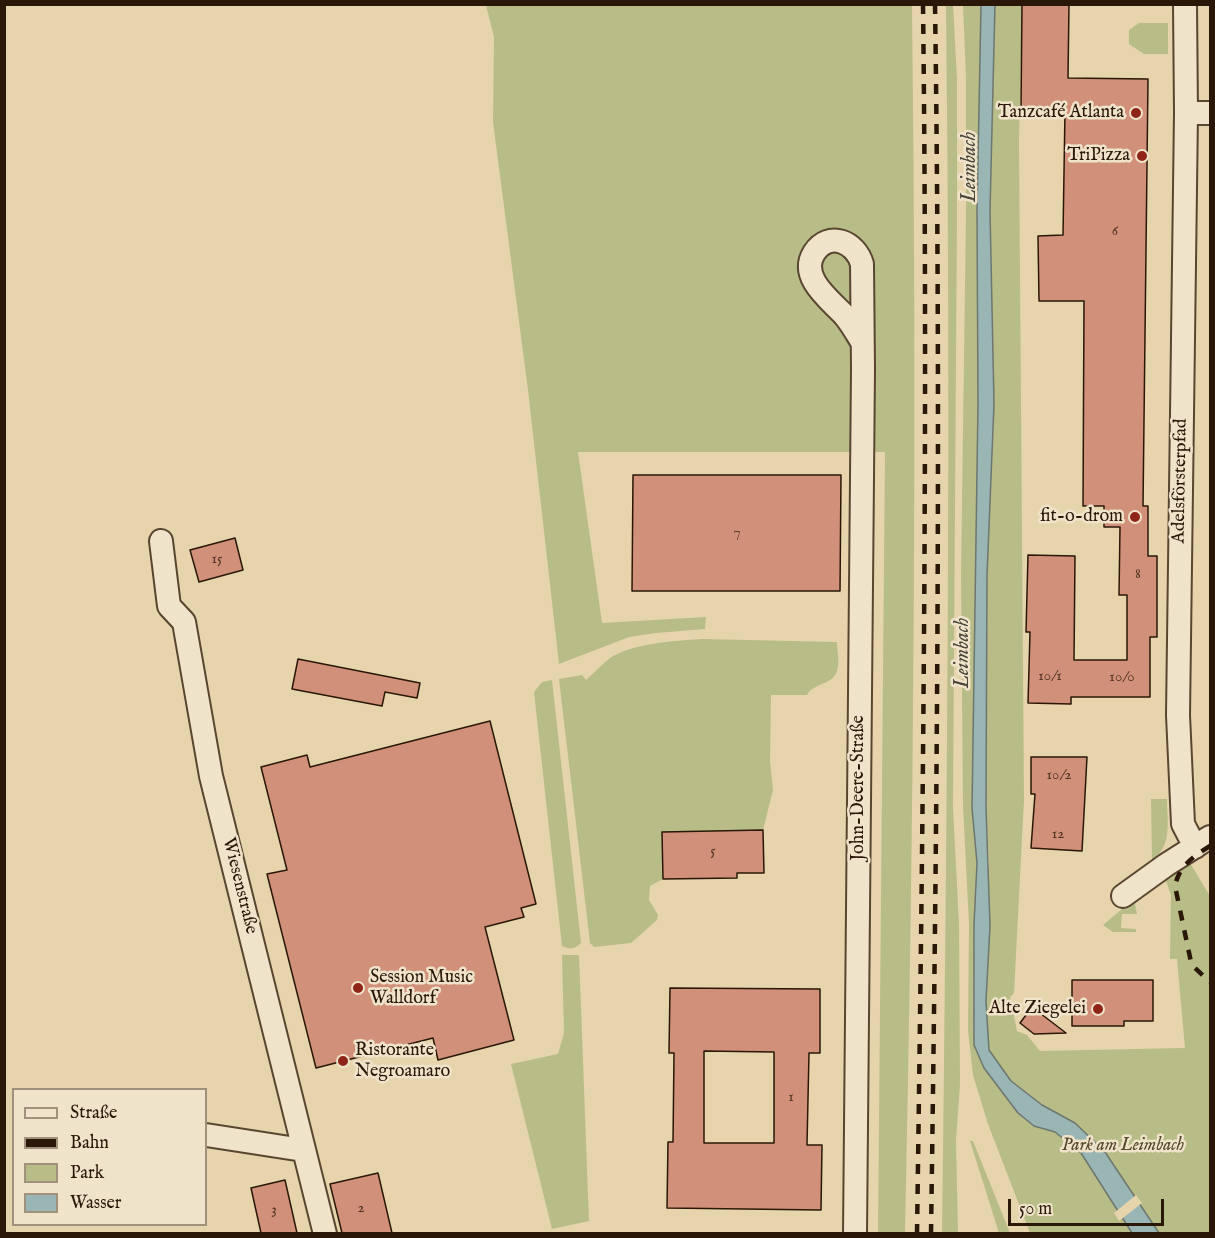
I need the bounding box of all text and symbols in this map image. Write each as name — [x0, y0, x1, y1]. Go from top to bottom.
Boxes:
place label: Tanzcafé Atlanta — [998, 102, 1124, 124]
marker: Tanzcafé Atlanta — [1129, 106, 1143, 120]
water label: Leimbach — [959, 132, 983, 202]
place label: TriPizza — [1067, 145, 1130, 167]
marker: TriPizza — [1135, 149, 1149, 163]
house number: 6 — [1112, 223, 1118, 241]
street label: Adelsförsterpfad — [1169, 418, 1193, 544]
place label: fit-o-drom — [1040, 506, 1123, 528]
marker: fit-o-drom — [1128, 510, 1142, 524]
house number: 7 — [733, 524, 741, 542]
house number: 15 — [211, 551, 223, 569]
house number: 8 — [1135, 566, 1141, 584]
water label: Leimbach — [952, 618, 976, 688]
house number: 10/1 — [1038, 668, 1062, 686]
house number: 10/0 — [1109, 669, 1135, 687]
street label: John-Deere-Straße — [848, 715, 870, 861]
house number: 10/2 — [1047, 767, 1071, 785]
house number: 12 — [1052, 826, 1064, 844]
street label: Wiesenstraße — [217, 835, 261, 937]
house number: 5 — [710, 843, 716, 861]
place label: Session Music Walldorf — [370, 967, 473, 1010]
marker: Session Music Walldorf — [351, 981, 365, 995]
place label: Alte Ziegelei — [989, 998, 1086, 1020]
marker: Alte Ziegelei — [1091, 1002, 1105, 1016]
place label: Ristorante Negroamaro — [355, 1040, 450, 1082]
marker: Ristorante Negroamaro — [336, 1054, 350, 1068]
legend — [12, 1088, 207, 1226]
house number: 1 — [788, 1089, 794, 1107]
text: Straße — [70, 1102, 117, 1125]
text: Bahn — [70, 1132, 109, 1155]
park label: Park am Leimbach — [1062, 1135, 1184, 1157]
text: Park — [70, 1162, 104, 1185]
scale bar — [1011, 1187, 1167, 1225]
text: Wasser — [70, 1192, 121, 1215]
text: 50 m — [1019, 1198, 1052, 1221]
house number: 2 — [357, 1200, 365, 1218]
house number: 3 — [271, 1202, 277, 1220]

